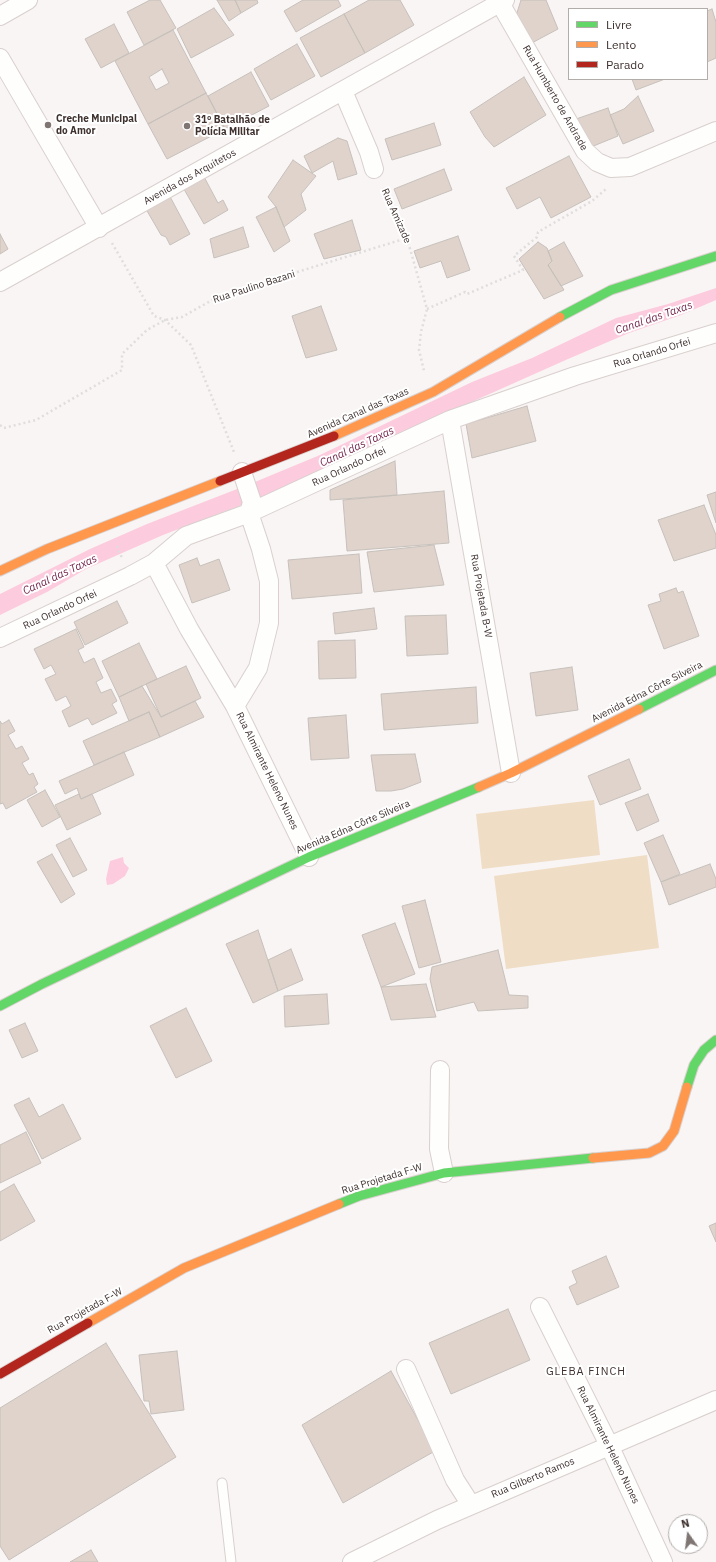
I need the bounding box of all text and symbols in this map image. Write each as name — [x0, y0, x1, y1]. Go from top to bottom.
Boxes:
legend — [568, 8, 708, 80]
text: Livre — [606, 17, 632, 32]
text: Lento — [606, 37, 636, 52]
street label: Rua Humberto de Andrade — [520, 43, 590, 153]
text: Parado — [606, 57, 644, 72]
place label: Creche Municipal do Amor — [56, 113, 137, 136]
place label: 31º Batalhão de Polícia Militar — [195, 114, 270, 138]
marker: Creche Municipal do Amor — [43, 120, 53, 130]
marker: 31º Batalhão de Polícia Militar — [182, 121, 192, 131]
street label: Avenida dos Arquitetos — [142, 147, 238, 207]
street label: Rua Amizade — [379, 187, 413, 245]
street label: Rua Paulino Bazani — [211, 268, 297, 306]
water label: Canal das Taxas — [614, 299, 694, 337]
street label: Rua Orlando Orfei — [612, 336, 692, 370]
street label: Avenida Canal das Taxas — [305, 385, 411, 441]
water label: Canal das Taxas — [318, 424, 396, 470]
street label: Rua Orlando Orfei — [310, 445, 388, 489]
water label: Canal das Taxas — [21, 552, 99, 598]
street label: Rua Projetada B-W — [468, 553, 494, 639]
street label: Rua Orlando Orfei — [21, 588, 99, 632]
street label: Avenida Edna Côrte Silveira — [590, 659, 704, 725]
street label: Rua Almirante Heleno Nunes — [233, 710, 301, 832]
street label: Avenida Edna Côrte Silveira — [294, 798, 412, 856]
street label: Rua Projetada F-W — [340, 1161, 424, 1197]
street label: Rua Projetada F-W — [45, 1285, 125, 1337]
district label: GLEBA FINCH — [546, 1365, 626, 1379]
street label: Rua Almirante Heleno Nunes — [574, 1384, 642, 1506]
street label: Rua Gilberto Ramos — [490, 1455, 576, 1501]
north arrow — [668, 1514, 708, 1554]
text: N — [680, 1516, 691, 1531]

